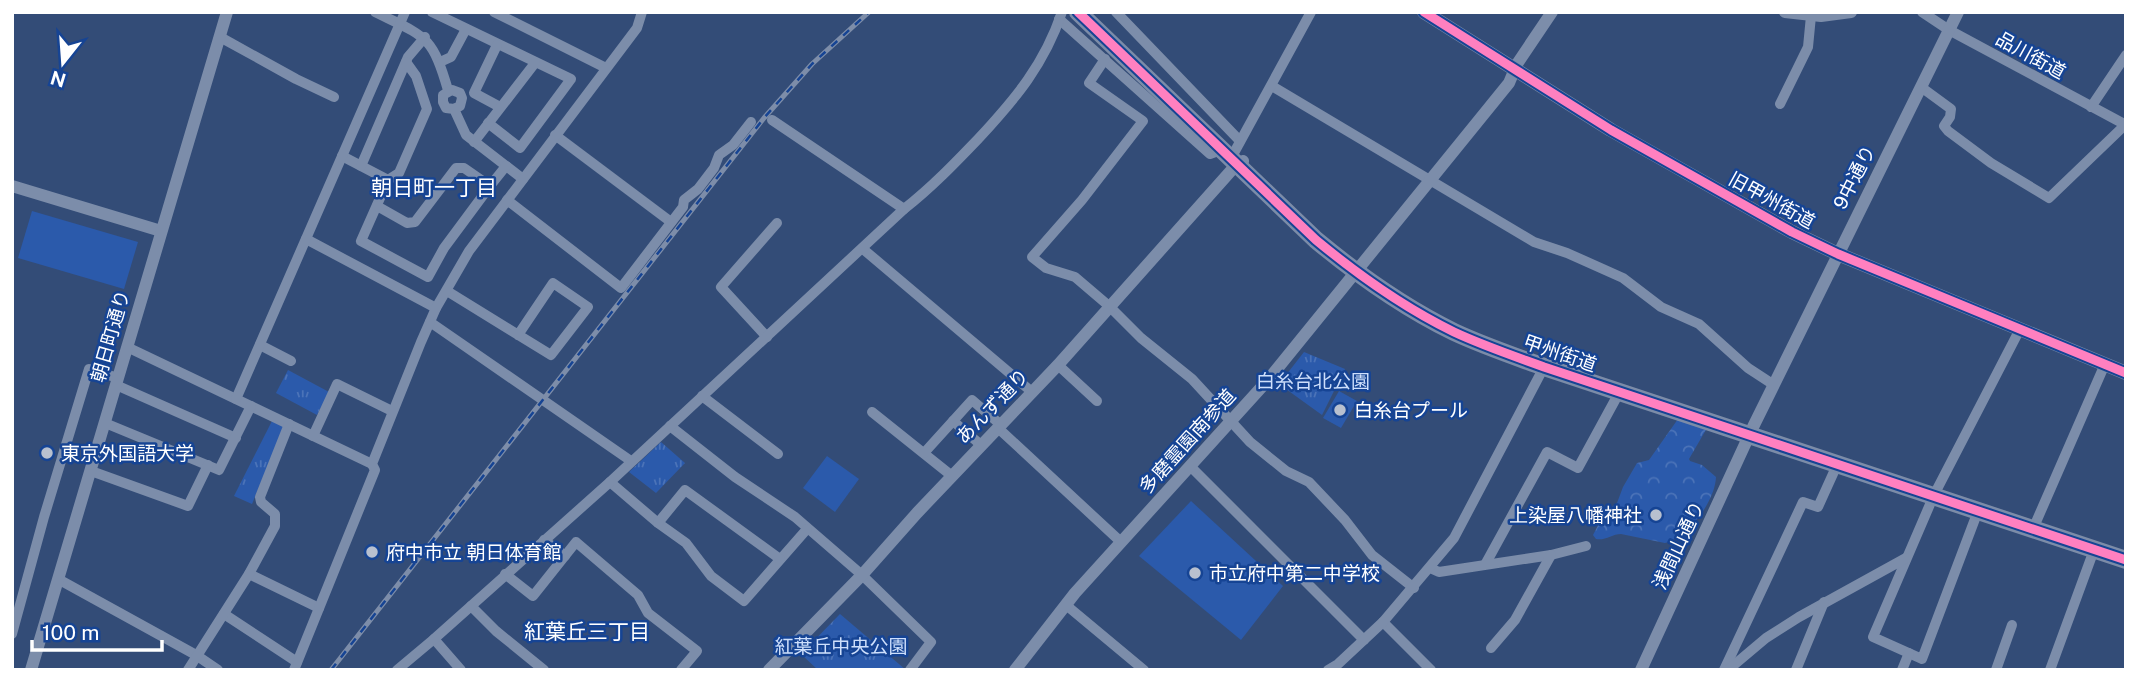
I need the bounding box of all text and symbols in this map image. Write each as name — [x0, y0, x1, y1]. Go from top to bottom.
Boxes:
street label: 品川街道 — [1992, 27, 2070, 83]
north arrow — [28, 28, 98, 98]
text: N — [48, 67, 68, 92]
street label: 9中通り — [1829, 141, 1879, 213]
street label: 旧甲州街道 — [1725, 167, 1819, 233]
district label: 朝日町一丁目 — [371, 175, 497, 200]
street label: 朝日町通り — [86, 287, 134, 385]
street label: 甲州街道 — [1520, 330, 1600, 376]
street label: あんず通り — [951, 364, 1033, 448]
park label: 白糸台北公園 — [1256, 370, 1370, 392]
street label: 多磨霊園南参道 — [1134, 384, 1240, 498]
place label: 白糸台プール — [1354, 399, 1468, 421]
marker: 白糸台プール — [1332, 402, 1348, 418]
place label: 東京外国語大学 — [61, 442, 194, 464]
marker: 東京外国語大学 — [39, 445, 55, 461]
street label: 浅間山通り — [1648, 497, 1708, 593]
place label: 上染屋八幡神社 — [1509, 504, 1642, 526]
marker: 上染屋八幡神社 — [1648, 507, 1664, 523]
place label: 府中市立 朝日体育館 — [386, 541, 562, 563]
marker: 府中市立 朝日体育館 — [364, 544, 380, 560]
place label: 市立府中第二中学校 — [1209, 562, 1380, 584]
marker: 市立府中第二中学校 — [1187, 565, 1203, 581]
scale bar — [32, 608, 161, 652]
district label: 紅葉丘三丁目 — [524, 619, 650, 644]
text: 100 m — [42, 620, 99, 645]
park label: 紅葉丘中央公園 — [774, 635, 908, 657]

